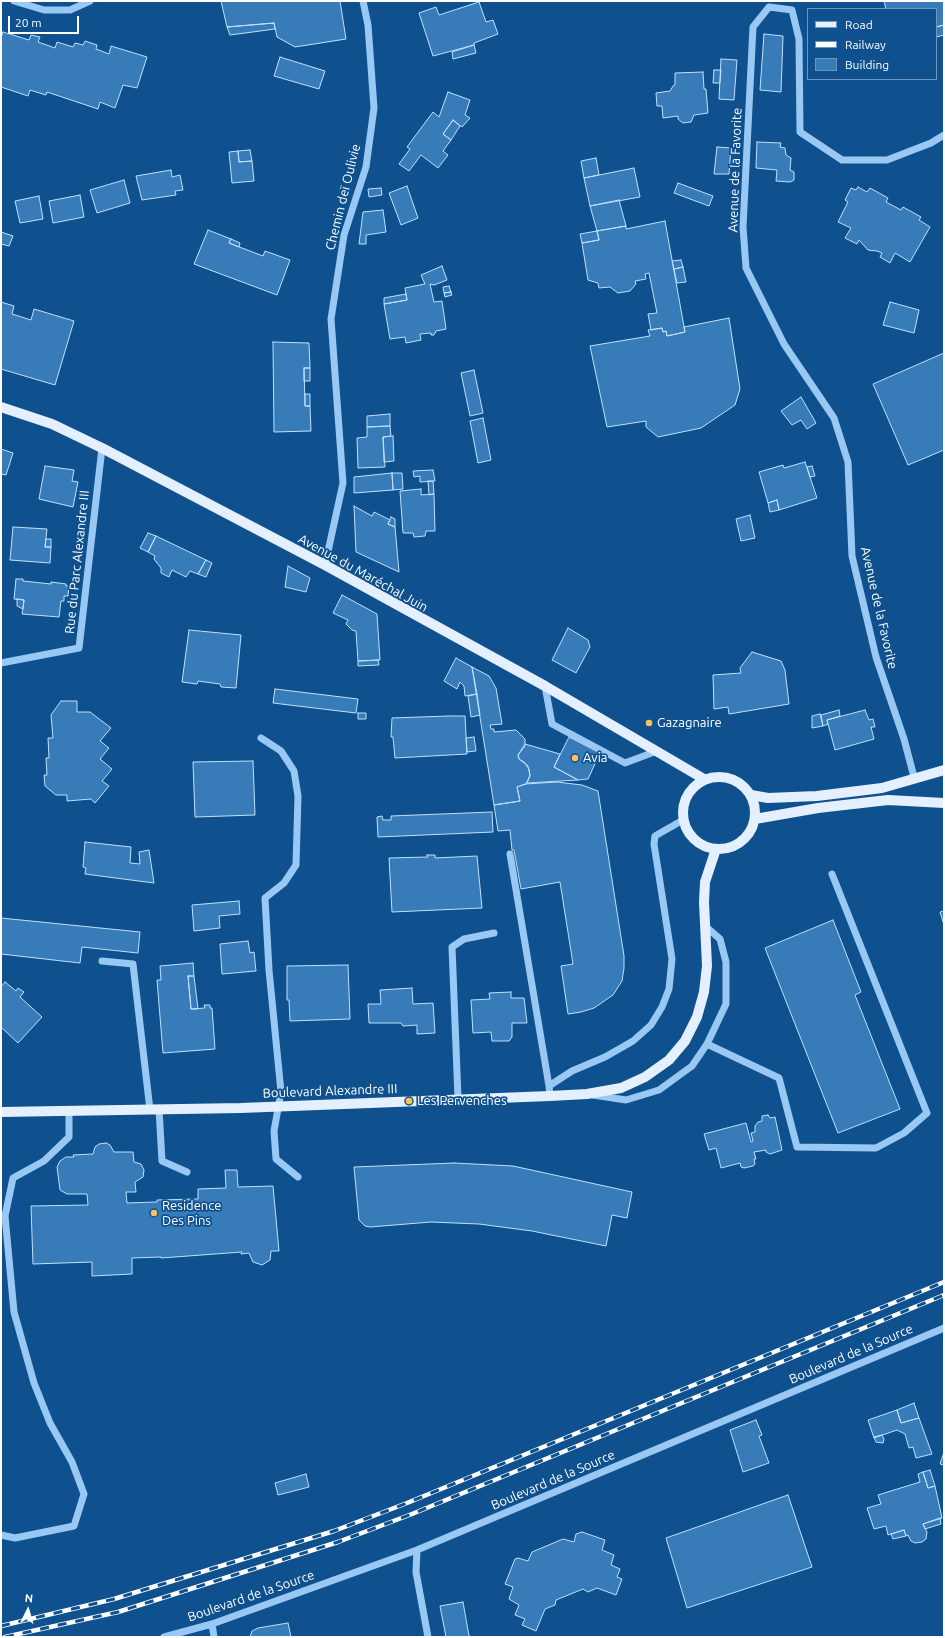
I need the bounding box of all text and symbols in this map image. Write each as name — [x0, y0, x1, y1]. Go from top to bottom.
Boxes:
scale bar — [10, 8, 81, 34]
legend — [807, 8, 937, 80]
text: 20 m — [15, 16, 42, 29]
text: Road — [845, 18, 873, 31]
text: Railway — [845, 38, 886, 51]
text: Building — [845, 58, 889, 71]
street label: Avenue de la Favorite — [725, 107, 745, 233]
street label: Chemin deï Oulivie — [322, 142, 364, 252]
street label: Rue du Parc Alexandre III — [62, 489, 92, 635]
street label: Avenue du Maréchal Juin — [295, 531, 431, 615]
street label: Avenue de la Favorite — [857, 545, 901, 671]
place label: Gazagnaire — [657, 715, 722, 731]
marker: Gazagnaire — [644, 718, 654, 728]
place label: Avia — [583, 750, 607, 766]
marker: Avia — [570, 753, 580, 763]
street label: Boulevard Alexandre III — [262, 1081, 398, 1101]
place label: Les Pervenches — [417, 1093, 507, 1109]
marker: Les Pervenches — [404, 1096, 414, 1106]
place label: Residence Des Pins — [162, 1198, 221, 1229]
marker: Residence Des Pins — [149, 1208, 159, 1218]
street label: Boulevard de la Source — [787, 1321, 915, 1387]
street label: Boulevard de la Source — [489, 1447, 617, 1513]
street label: Boulevard de la Source — [186, 1567, 316, 1625]
north arrow — [8, 1590, 48, 1630]
text: N — [24, 1592, 34, 1604]

